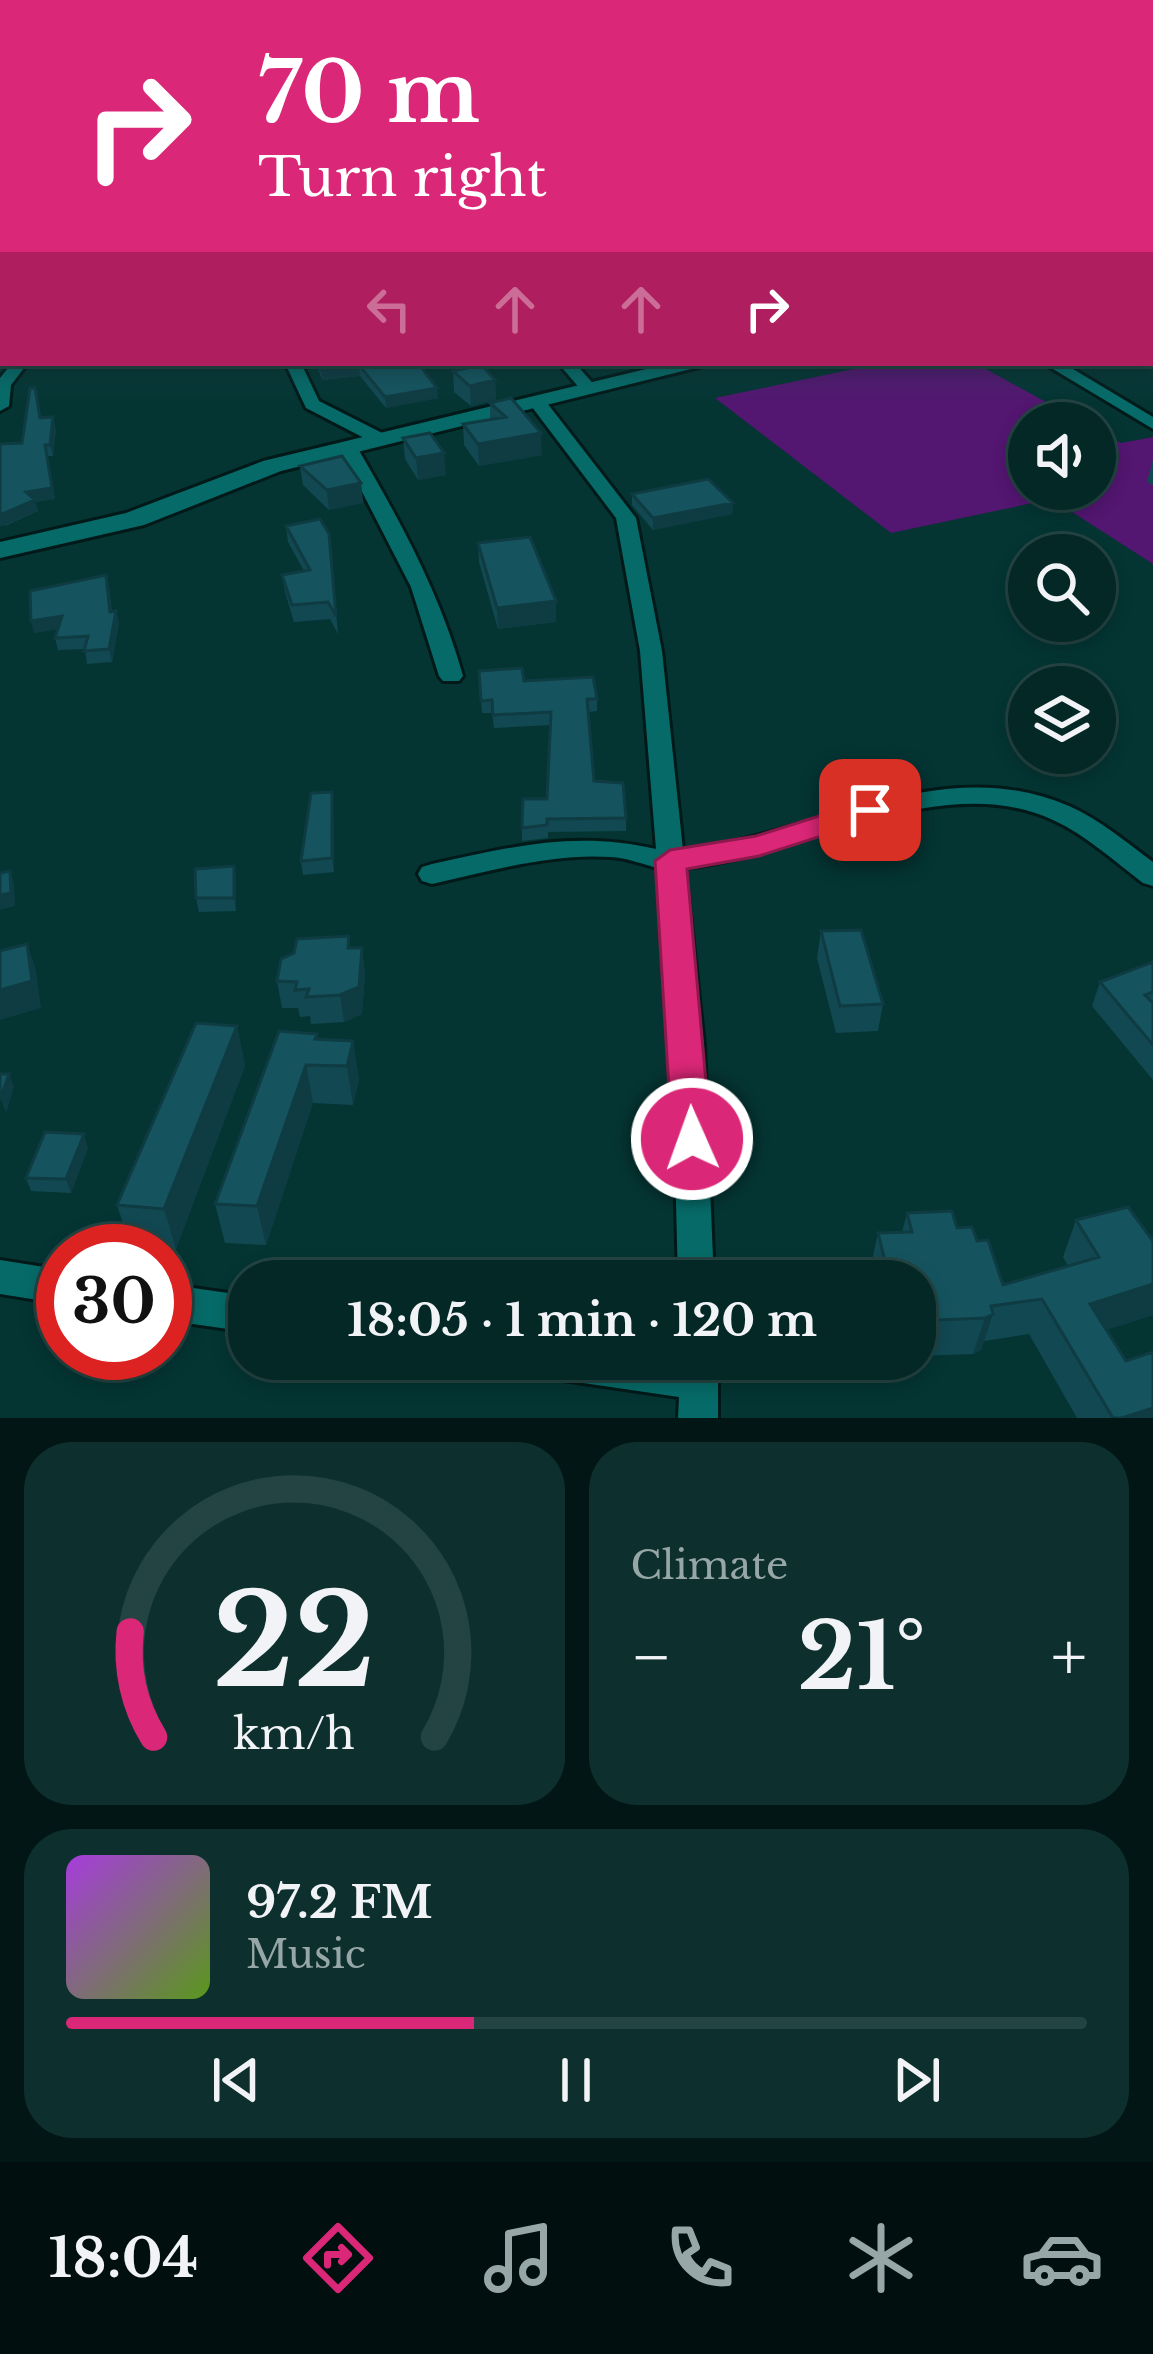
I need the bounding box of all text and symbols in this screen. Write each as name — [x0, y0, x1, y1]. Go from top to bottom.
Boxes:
text: 70 m — [258, 41, 480, 145]
icon: right — [60, 48, 216, 204]
text: Turn right — [258, 144, 547, 211]
icon: left — [356, 276, 422, 342]
icon: ahead — [482, 276, 548, 342]
icon: ahead — [608, 276, 674, 342]
icon: right — [734, 276, 800, 342]
map controls — [1008, 402, 1116, 774]
button: sound — [1008, 402, 1116, 510]
button: search — [1008, 534, 1116, 642]
button: layers — [1008, 666, 1116, 774]
pin — [819, 759, 921, 861]
icon: arrive — [837, 777, 903, 843]
position arrow — [629, 1076, 755, 1202]
speed limit sign: 30 — [36, 1224, 192, 1380]
text: 18:05 · 1 min · 120 m — [347, 1292, 817, 1348]
text: Climate — [631, 1541, 788, 1590]
text: 22 — [213, 1565, 375, 1720]
text: 21° — [798, 1602, 925, 1713]
text: − — [631, 1616, 672, 1698]
text: + — [1051, 1616, 1087, 1698]
text: km/h — [233, 1706, 355, 1760]
text: 97.2 FM — [246, 1874, 432, 1930]
text: Music — [246, 1930, 366, 1979]
icon: previous — [203, 2047, 269, 2113]
icon: pause — [543, 2047, 609, 2113]
icon: next — [884, 2047, 950, 2113]
icon: directions — [296, 2216, 380, 2300]
icon: music — [477, 2216, 561, 2300]
icon: phone — [658, 2216, 742, 2300]
icon: climate — [839, 2216, 923, 2300]
icon: car — [1020, 2216, 1104, 2300]
text: 18:04 — [49, 2225, 198, 2292]

